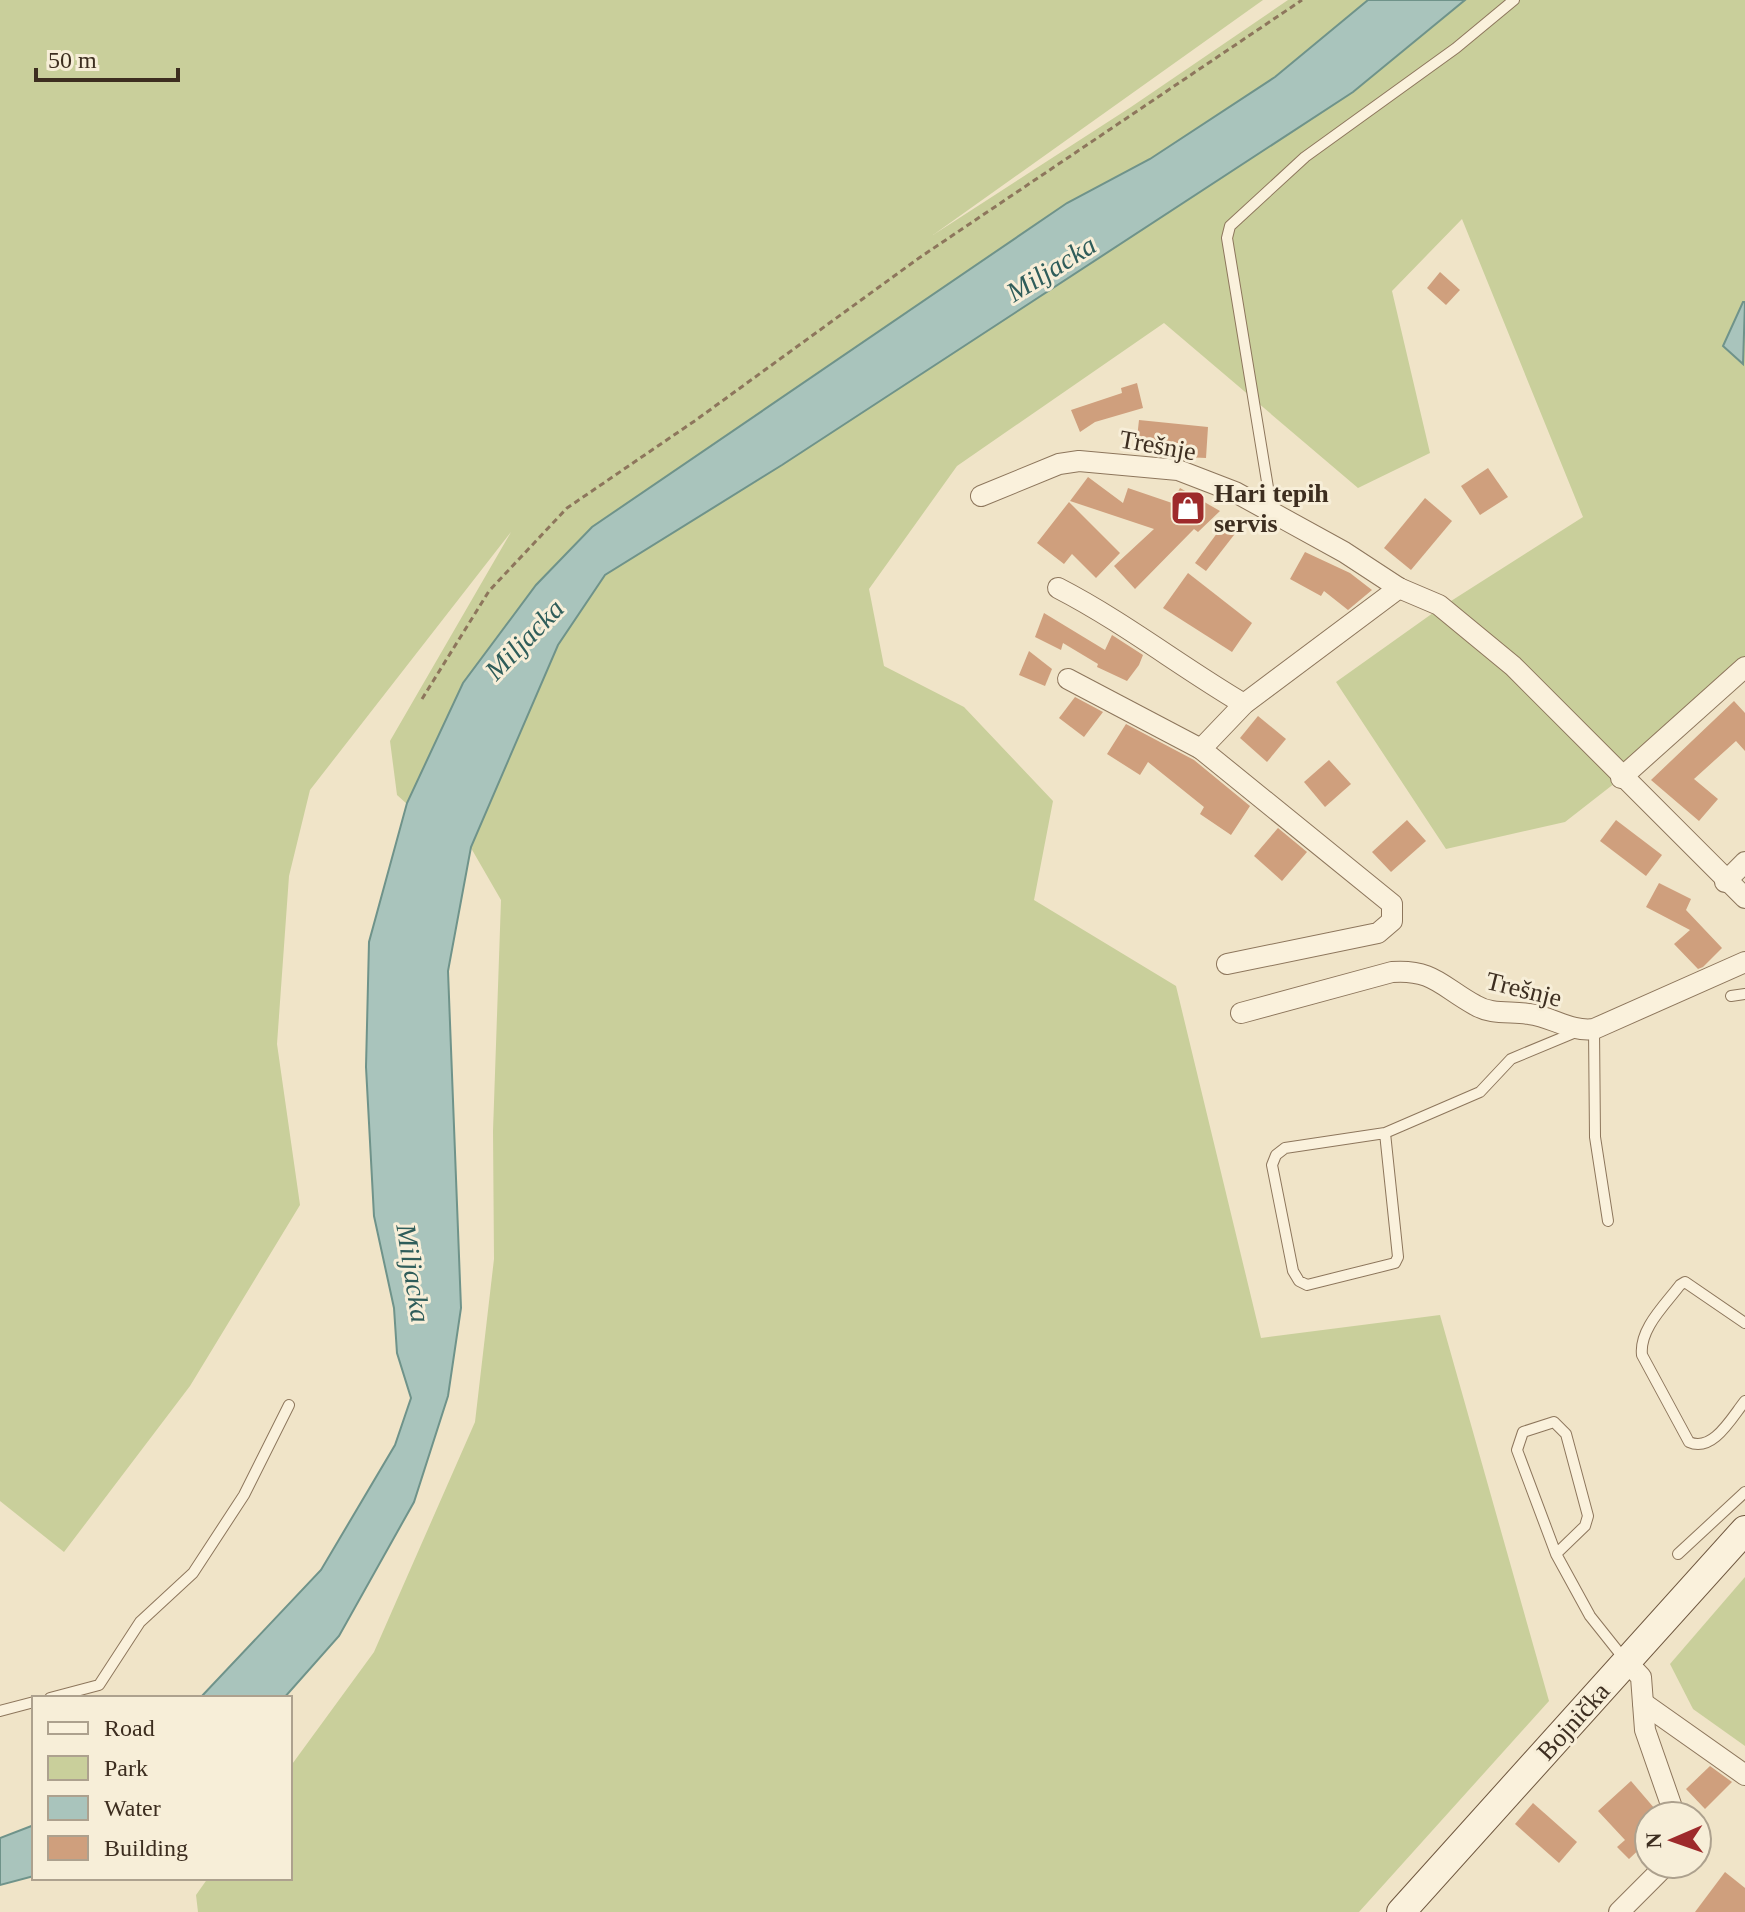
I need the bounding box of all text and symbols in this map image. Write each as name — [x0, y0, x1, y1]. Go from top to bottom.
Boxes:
scale bar — [36, 32, 178, 82]
text: 50 m — [48, 47, 97, 73]
water label: Miljacka — [1000, 229, 1102, 308]
street label: Trešnje — [1117, 425, 1198, 466]
place label: Hari tepih servis — [1214, 479, 1329, 538]
shop icon: Hari tepih servis — [1169, 489, 1207, 527]
water label: Miljacka — [478, 593, 570, 687]
street label: Trešnje — [1483, 966, 1565, 1013]
water label: Miljacka — [390, 1221, 437, 1325]
street label: Bojnička — [1531, 1676, 1616, 1766]
legend — [32, 1696, 292, 1880]
text: Road — [104, 1715, 155, 1741]
text: Park — [104, 1755, 148, 1781]
text: Water — [104, 1795, 161, 1821]
north arrow — [1633, 1800, 1713, 1880]
text: N — [1641, 1832, 1666, 1849]
text: Building — [104, 1835, 188, 1861]

